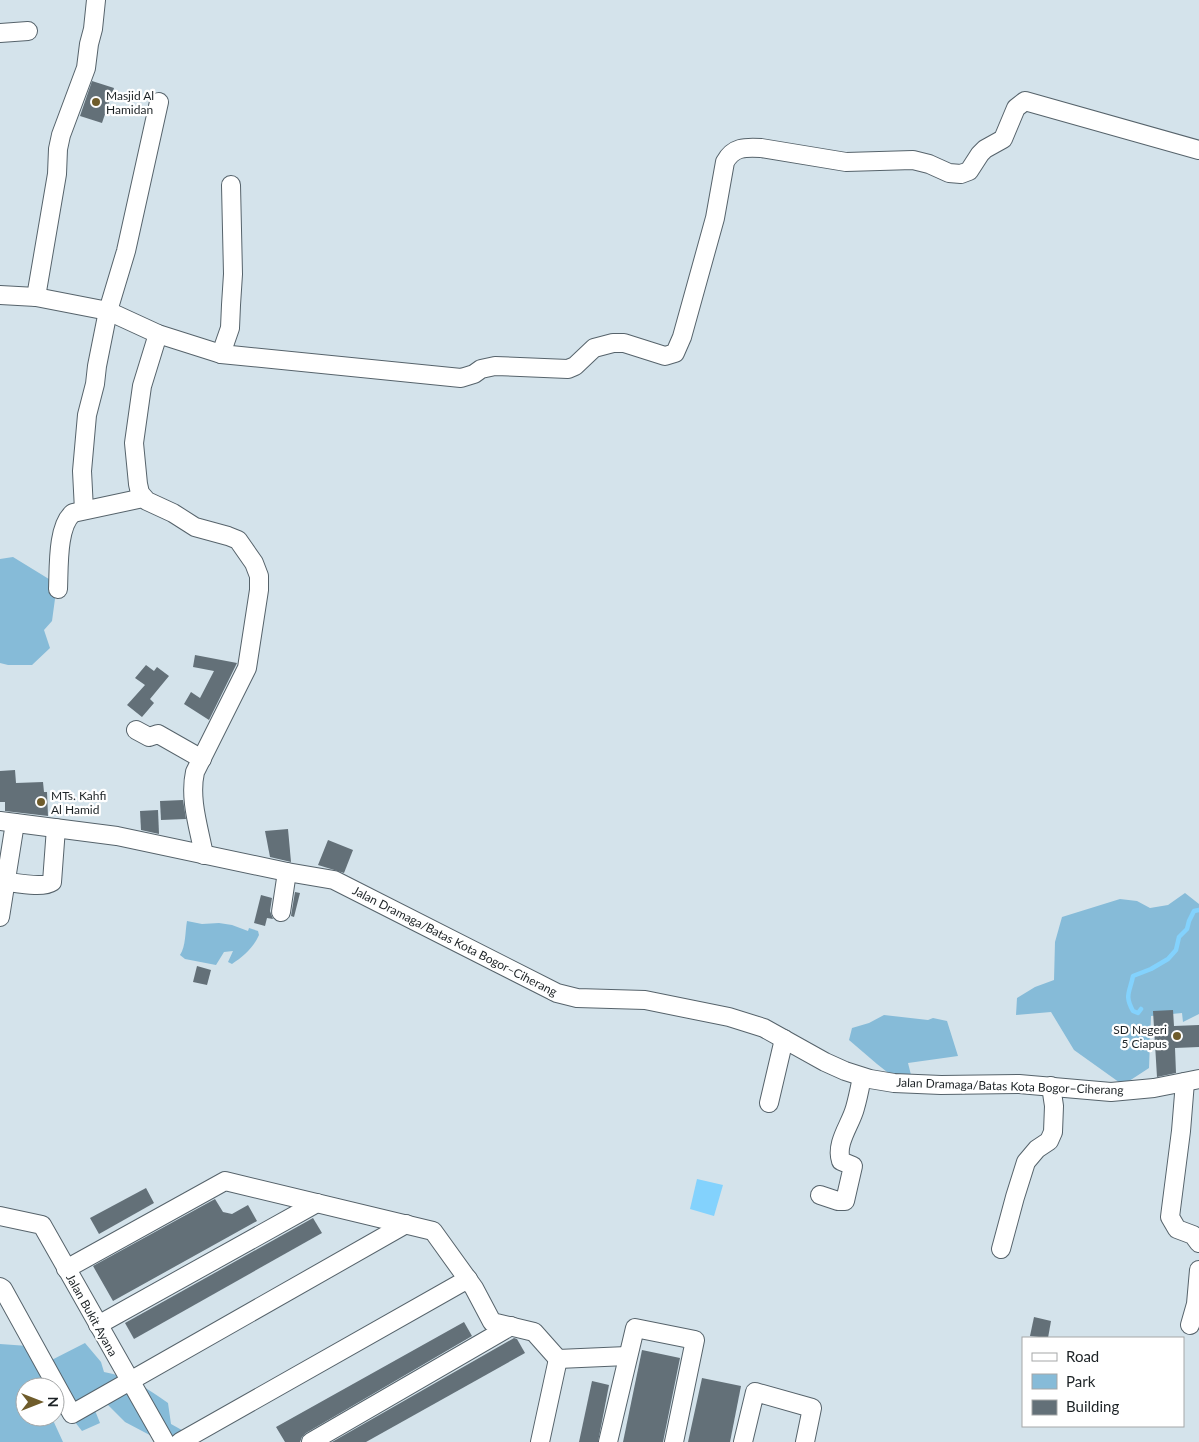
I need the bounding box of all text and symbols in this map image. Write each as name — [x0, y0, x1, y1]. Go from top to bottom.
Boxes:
place label: Masjid Al Hamidan — [106, 88, 154, 117]
marker: Masjid Al Hamidan — [90, 96, 102, 108]
place label: MTs. Kahfi Al Hamid — [51, 788, 106, 817]
marker: MTs. Kahfi Al Hamid — [35, 796, 47, 808]
street label: Jalan Dramaga/Batas Kota Bogor–Ciherang — [350, 883, 560, 999]
place label: SD Negeri 5 Ciapus — [1113, 1022, 1167, 1051]
marker: SD Negeri 5 Ciapus — [1171, 1030, 1183, 1042]
street label: Jalan Dramaga/Batas Kota Bogor–Ciherang — [896, 1075, 1124, 1097]
street label: Jalan Bukit Ayana — [63, 1271, 121, 1359]
legend — [1022, 1337, 1184, 1427]
text: Road — [1066, 1347, 1099, 1365]
text: Park — [1066, 1372, 1096, 1390]
north arrow — [15, 1377, 65, 1427]
text: N — [45, 1397, 62, 1407]
text: Building — [1066, 1397, 1119, 1415]

